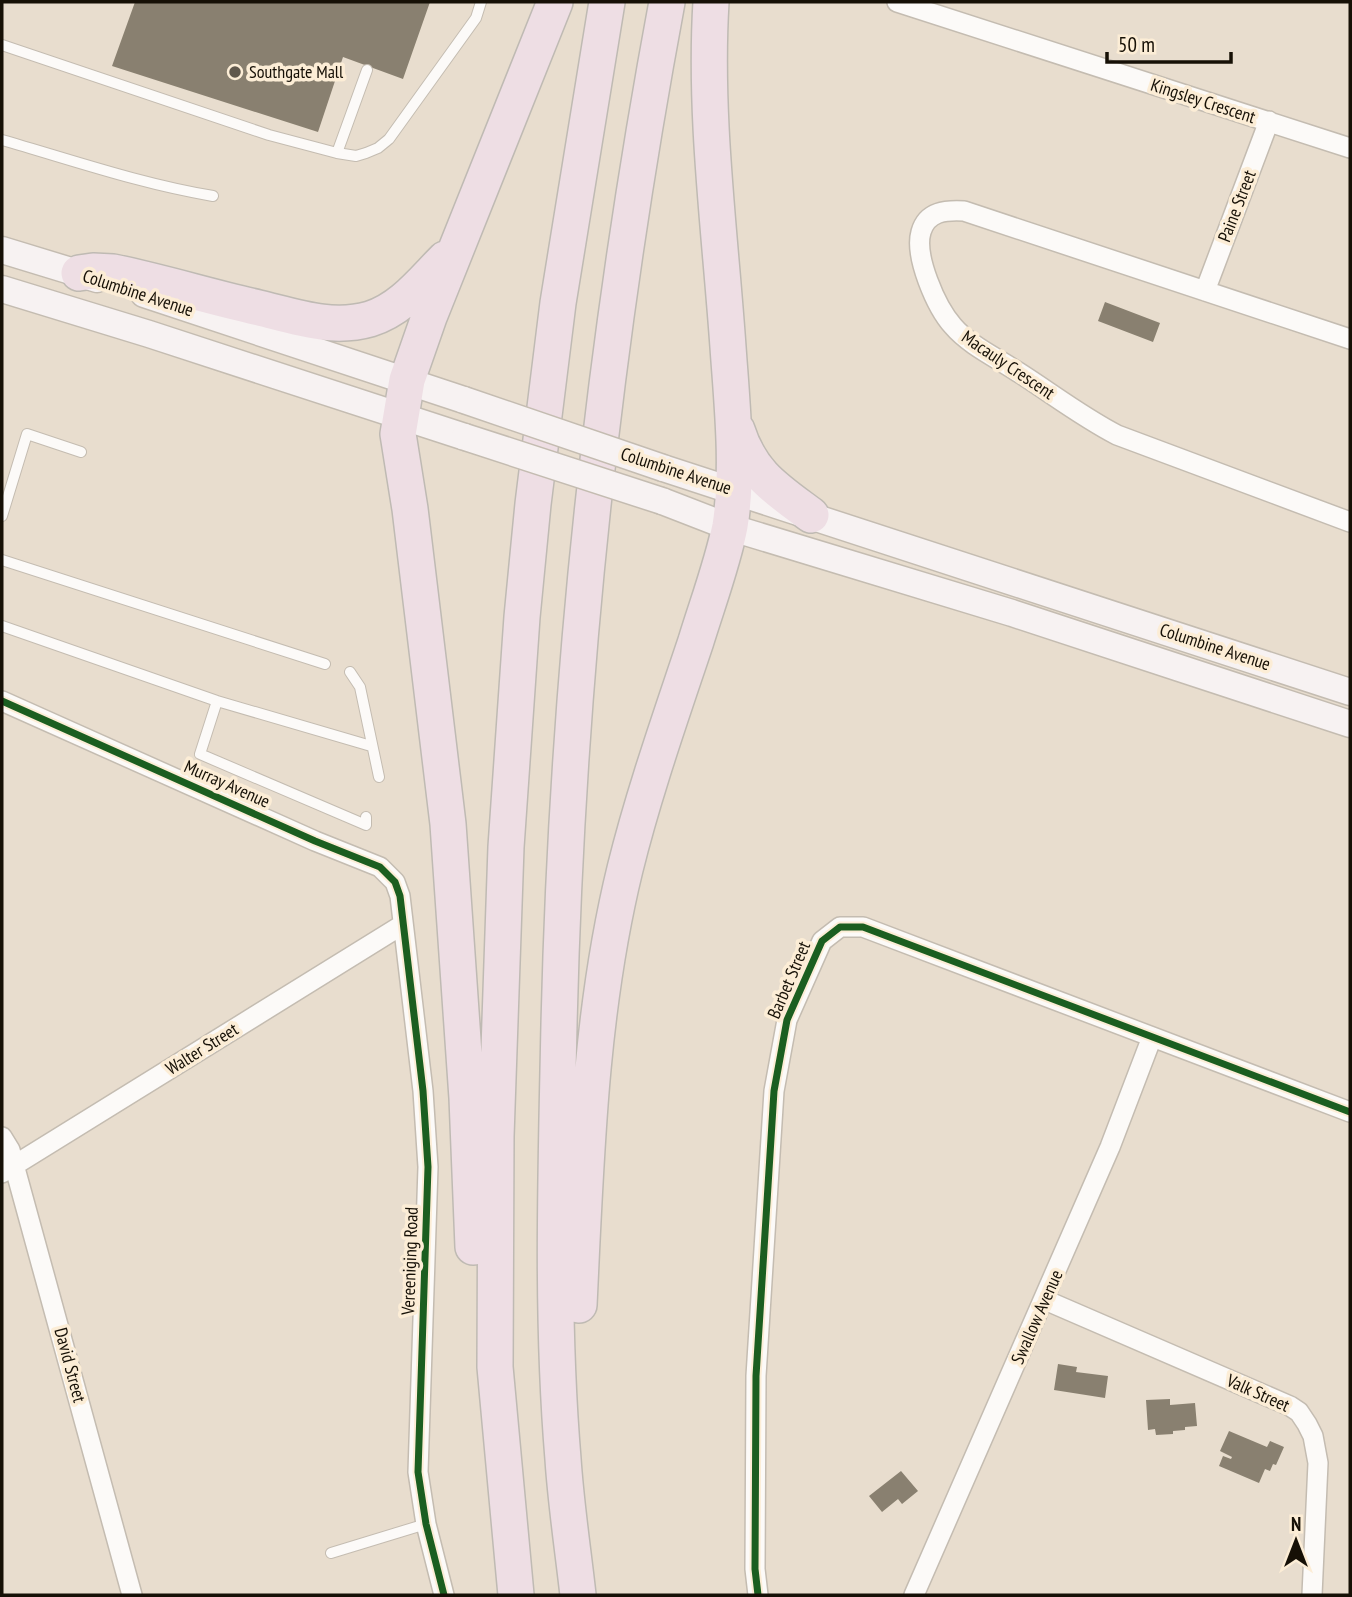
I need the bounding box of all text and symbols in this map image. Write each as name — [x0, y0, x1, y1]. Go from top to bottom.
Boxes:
scale bar — [1107, 21, 1231, 65]
text: 50 m — [1118, 31, 1155, 58]
place label: Southgate Mall — [249, 60, 344, 83]
marker: Southgate Mall — [227, 64, 243, 80]
street label: Kingsley Crescent — [1148, 73, 1258, 128]
street label: Paine Street — [1212, 167, 1261, 245]
street label: Columbine Avenue — [80, 264, 196, 321]
street label: Macauly Crescent — [957, 325, 1059, 404]
street label: Columbine Avenue — [618, 442, 734, 499]
street label: Columbine Avenue — [1157, 618, 1273, 675]
street label: Murray Avenue — [181, 754, 274, 813]
street label: Barbet Street — [762, 938, 815, 1022]
street label: Walter Street — [161, 1017, 242, 1080]
street label: Vereeniging Road — [396, 1206, 423, 1316]
street label: Swallow Avenue — [1006, 1266, 1068, 1367]
street label: David Street — [49, 1325, 91, 1405]
street label: Valk Street — [1222, 1368, 1293, 1417]
north arrow — [1261, 1506, 1331, 1576]
text: N — [1291, 1512, 1301, 1536]

